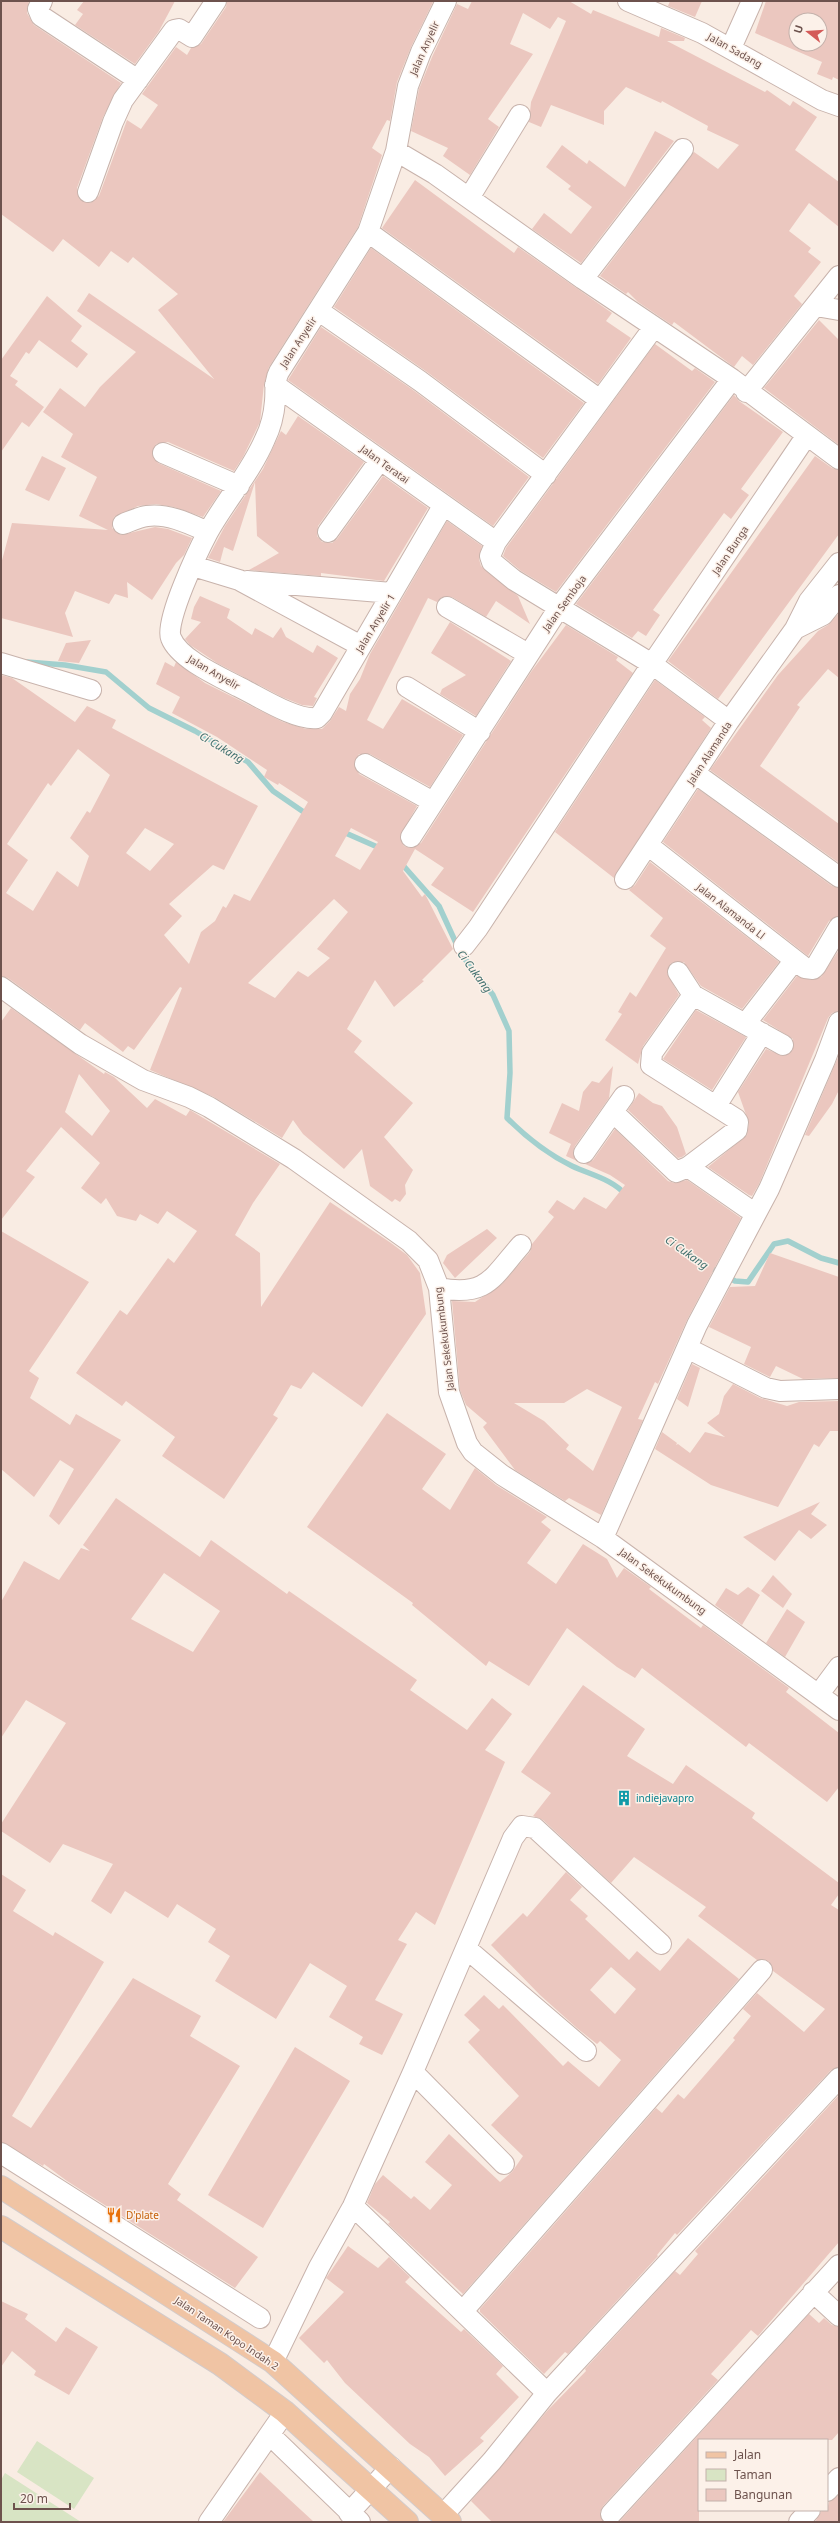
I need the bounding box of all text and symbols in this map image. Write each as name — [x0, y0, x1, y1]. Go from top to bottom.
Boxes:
north arrow — [788, 12, 828, 52]
street label: Jalan Anyelir — [405, 19, 442, 78]
text: U — [790, 23, 806, 35]
street label: Jalan Sadang — [704, 29, 765, 71]
street label: Jalan Anyelir — [276, 314, 320, 371]
street label: Jalan Teratai — [357, 441, 412, 486]
street label: Jalan Bunga — [708, 523, 751, 578]
street label: Jalan Semboja — [538, 572, 589, 635]
street label: Jalan Anyelir 1 — [351, 591, 398, 656]
street label: Jalan Anyelir — [185, 651, 243, 693]
street label: Jalan Alamanda — [683, 719, 735, 788]
water label: Ci Cukang — [197, 728, 248, 766]
street label: Jalan Alamanda Ll — [693, 879, 768, 942]
water label: Ci Cukang — [454, 947, 496, 996]
water label: Ci Cukang — [662, 1232, 712, 1273]
street label: Jalan Sekekukumbung — [431, 1286, 457, 1393]
street label: Jalan Sekekukumbung — [616, 1544, 709, 1617]
building icon: indiejavapro — [615, 1789, 633, 1807]
place label: indiejavapro — [636, 1791, 694, 1805]
restaurant icon: D'plate — [105, 2206, 123, 2224]
place label: D'plate — [126, 2208, 159, 2222]
street label: Jalan Taman Kopo Indah 2 — [172, 2292, 282, 2373]
legend — [698, 2439, 828, 2511]
text: Jalan — [733, 2446, 761, 2463]
text: Taman — [734, 2466, 772, 2483]
scale bar — [14, 2485, 70, 2511]
text: Bangunan — [734, 2486, 792, 2503]
text: 20 m — [20, 2490, 48, 2507]

